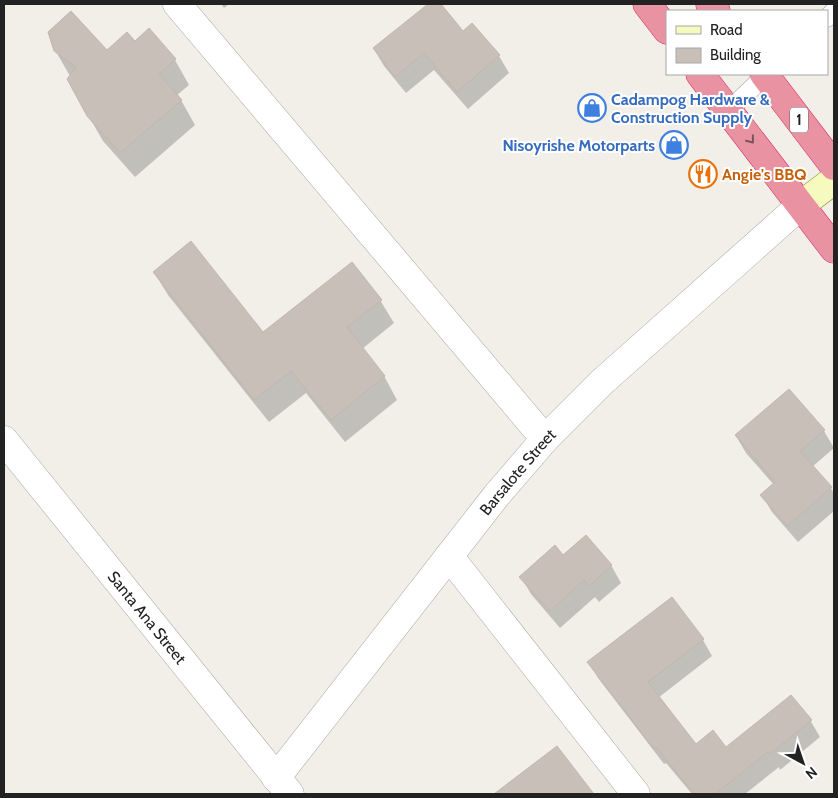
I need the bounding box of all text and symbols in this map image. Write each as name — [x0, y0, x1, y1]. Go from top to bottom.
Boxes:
legend — [666, 10, 828, 75]
text: Road — [710, 21, 743, 39]
text: Building — [710, 46, 761, 64]
place label: Cadampog Hardware & Construction Supply — [611, 90, 770, 127]
shop icon: Cadampog Hardware & Construction Supply — [577, 93, 607, 123]
road number: 1 — [790, 108, 808, 132]
shop icon: Nisoyrishe Motorparts — [659, 130, 689, 160]
one-way arrow — [746, 134, 754, 143]
place label: Nisoyrishe Motorparts — [502, 136, 655, 155]
restaurant icon: Angie's BBQ — [688, 159, 718, 189]
place label: Angie's BBQ — [722, 165, 806, 184]
street label: Barsalote Street — [475, 424, 560, 519]
street label: Santa Ana Street — [104, 567, 191, 668]
north arrow — [778, 738, 828, 788]
text: N — [802, 763, 821, 783]

